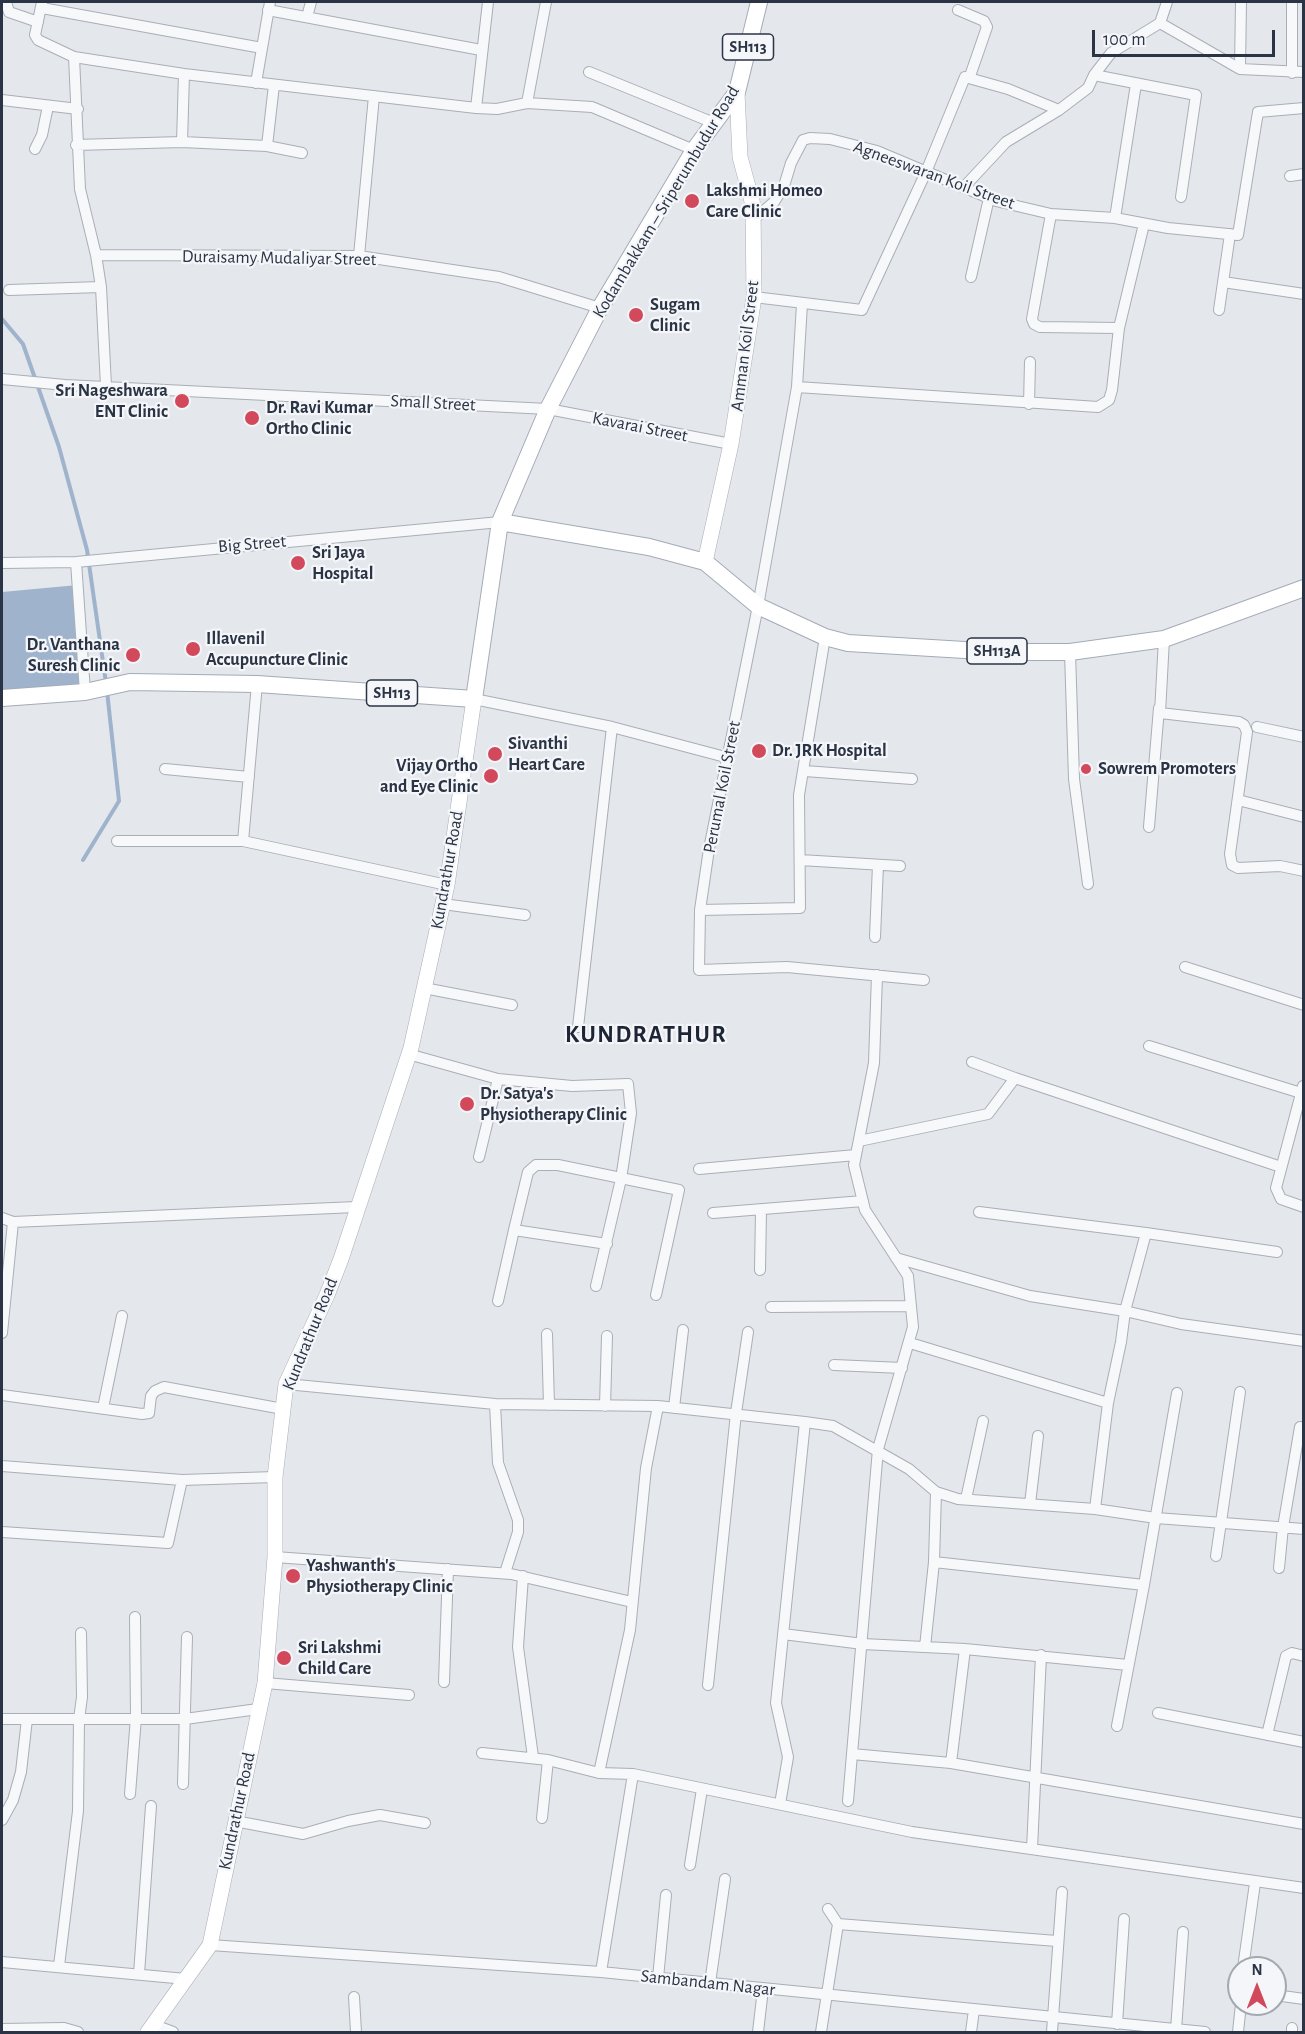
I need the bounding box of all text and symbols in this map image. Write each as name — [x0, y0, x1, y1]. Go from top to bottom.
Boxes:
scale bar — [1095, 18, 1278, 56]
text: 100 m — [1103, 31, 1146, 49]
road number: SH113 — [722, 34, 774, 60]
street label: Kodambakkam – Sriperumbudur Road — [588, 82, 744, 322]
street label: Agneeswaran Koil Street — [850, 136, 1018, 214]
place label: Lakshmi Homeo Care Clinic — [706, 180, 823, 222]
marker: Lakshmi Homeo Care Clinic — [683, 192, 701, 210]
street label: Duraisamy Mudaliyar Street — [182, 246, 376, 270]
street label: Amman Koil Street — [726, 279, 764, 413]
place label: Sugam Clinic — [650, 294, 700, 336]
marker: Sugam Clinic — [627, 306, 645, 324]
place label: Sri Nageshwara ENT Clinic — [55, 380, 168, 422]
street label: Small Street — [390, 390, 476, 416]
marker: Sri Nageshwara ENT Clinic — [173, 392, 191, 410]
place label: Dr. Ravi Kumar Ortho Clinic — [266, 397, 373, 440]
street label: Kavarai Street — [590, 407, 690, 447]
marker: Dr. Ravi Kumar Ortho Clinic — [243, 409, 261, 427]
street label: Big Street — [217, 530, 287, 558]
place label: Sri Jaya Hospital — [312, 542, 373, 584]
marker: Sri Jaya Hospital — [289, 554, 307, 572]
place label: Illavenil Accupuncture Clinic — [206, 628, 348, 670]
place label: Dr. Vanthana Suresh Clinic — [26, 634, 120, 676]
road number: SH113A — [967, 638, 1027, 664]
marker: Illavenil Accupuncture Clinic — [184, 640, 202, 658]
marker: Dr. Vanthana Suresh Clinic — [124, 646, 142, 664]
road number: SH113 — [366, 680, 418, 706]
street label: Perumal Koil Street — [699, 719, 745, 855]
place label: Sivanthi Heart Care — [508, 733, 585, 776]
place label: Dr. JRK Hospital — [772, 740, 887, 762]
marker: Dr. JRK Hospital — [750, 742, 768, 760]
marker: Sivanthi Heart Care — [486, 745, 504, 763]
place label: Vijay Ortho and Eye Clinic — [380, 755, 478, 798]
place label: Sowrem Promoters — [1098, 758, 1236, 780]
marker: Sowrem Promoters — [1079, 762, 1093, 776]
marker: Vijay Ortho and Eye Clinic — [482, 767, 500, 785]
street label: Kundrathur Road — [426, 809, 468, 931]
district label: KUNDRATHUR — [565, 1021, 727, 1049]
place label: Dr. Satya's Physiotherapy Clinic — [480, 1083, 627, 1126]
marker: Dr. Satya's Physiotherapy Clinic — [458, 1095, 476, 1113]
street label: Kundrathur Road — [278, 1274, 342, 1394]
place label: Yashwanth's Physiotherapy Clinic — [306, 1555, 453, 1598]
marker: Yashwanth's Physiotherapy Clinic — [284, 1567, 302, 1585]
place label: Sri Lakshmi Child Care — [298, 1637, 381, 1680]
marker: Sri Lakshmi Child Care — [275, 1649, 293, 1667]
street label: Kundrathur Road — [214, 1750, 260, 1872]
north arrow — [1227, 1956, 1287, 2016]
text: N — [1251, 1962, 1263, 1978]
street label: Sambandam Nagar — [640, 1965, 776, 2001]

